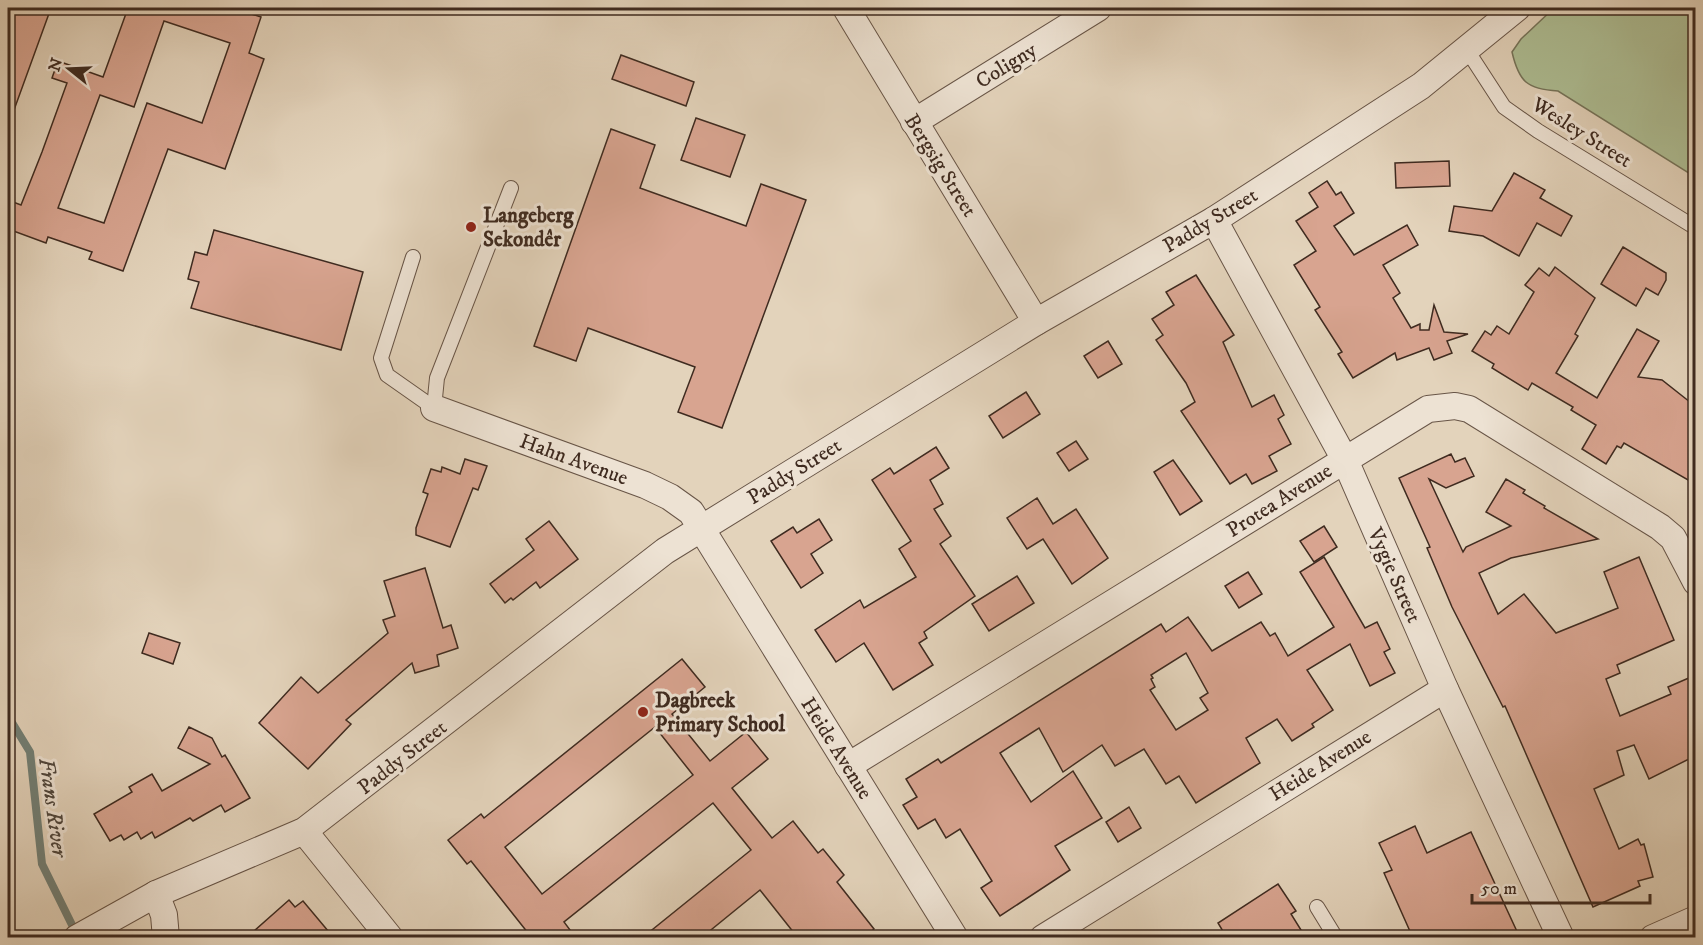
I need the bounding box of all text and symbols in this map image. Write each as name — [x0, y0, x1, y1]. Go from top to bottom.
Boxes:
street label: Coligny — [971, 37, 1043, 95]
north arrow — [39, 39, 99, 99]
text: N — [44, 55, 67, 74]
street label: Wesley Street — [1526, 91, 1637, 174]
street label: Bergsig Street — [898, 109, 982, 222]
street label: Paddy Street — [1158, 182, 1263, 259]
place label: Langeberg Sekondêr — [483, 203, 574, 253]
marker: Langeberg Sekondêr — [464, 220, 478, 234]
street label: Hahn Avenue — [516, 428, 632, 492]
street label: Paddy Street — [743, 433, 847, 511]
street label: Protea Avenue — [1222, 458, 1337, 544]
street label: Vygie Street — [1361, 523, 1427, 627]
place label: Dagbreek Primary School — [655, 688, 786, 738]
street label: Heide Avenue — [794, 693, 878, 805]
marker: Dagbreek Primary School — [636, 705, 650, 719]
street label: Paddy Street — [353, 715, 453, 801]
street label: Heide Avenue — [1265, 724, 1377, 808]
water label: Frans River — [32, 756, 73, 861]
scale bar — [1472, 867, 1650, 905]
text: 50 m — [1481, 878, 1517, 900]

